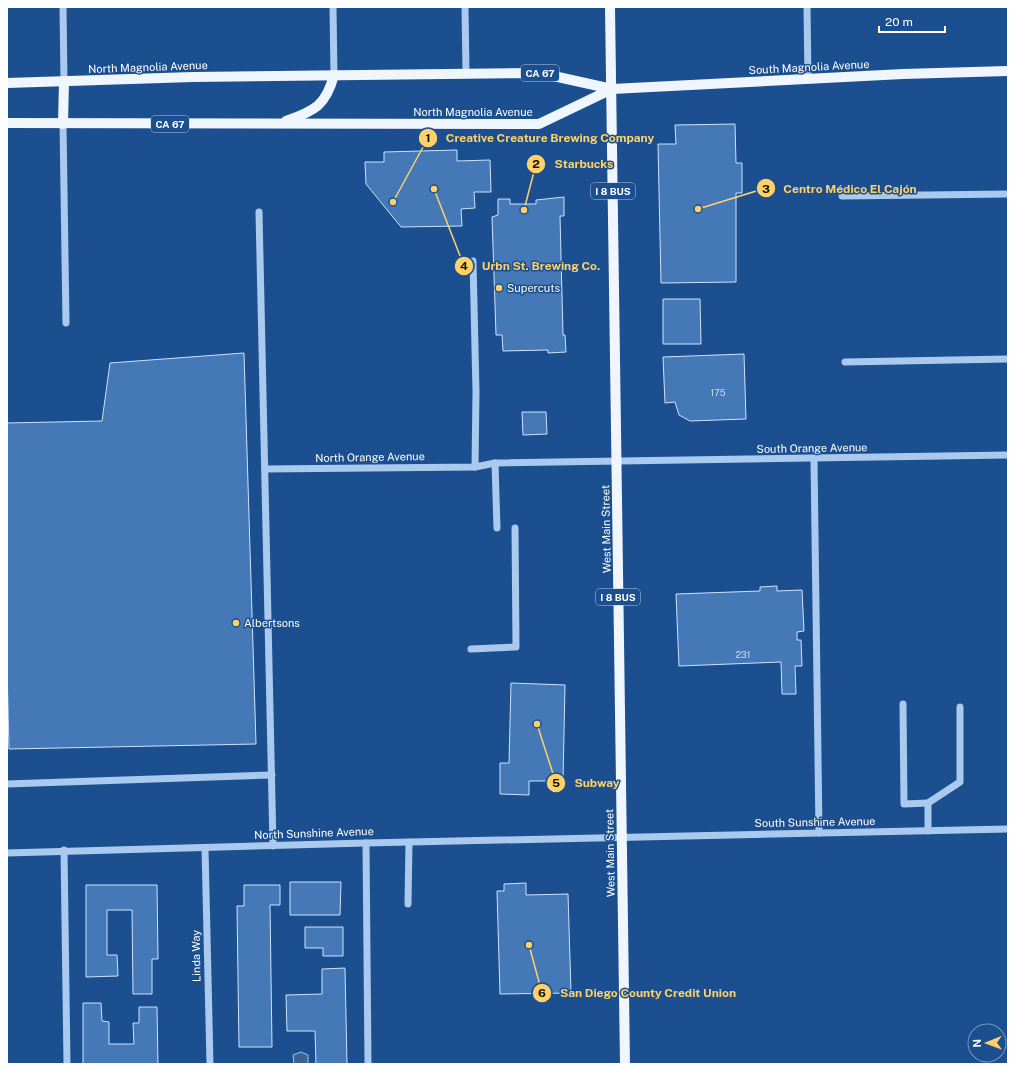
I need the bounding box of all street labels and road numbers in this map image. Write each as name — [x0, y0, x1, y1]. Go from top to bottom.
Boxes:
street label: South Magnolia Avenue — [748, 58, 870, 76]
street label: North Magnolia Avenue — [88, 59, 208, 75]
road number: CA 67 — [521, 65, 559, 81]
street label: North Magnolia Avenue — [413, 106, 533, 118]
road number: CA 67 — [151, 116, 189, 132]
road number: I 8 BUS — [591, 183, 635, 199]
street label: South Orange Avenue — [756, 441, 868, 455]
street label: North Orange Avenue — [315, 450, 425, 464]
street label: West Main Street — [599, 485, 613, 573]
road number: I 8 BUS — [596, 589, 640, 605]
street label: West Main Street — [603, 809, 617, 897]
street label: South Sunshine Avenue — [754, 815, 876, 829]
street label: North Sunshine Avenue — [254, 825, 374, 841]
street label: Linda Way — [190, 930, 202, 982]

